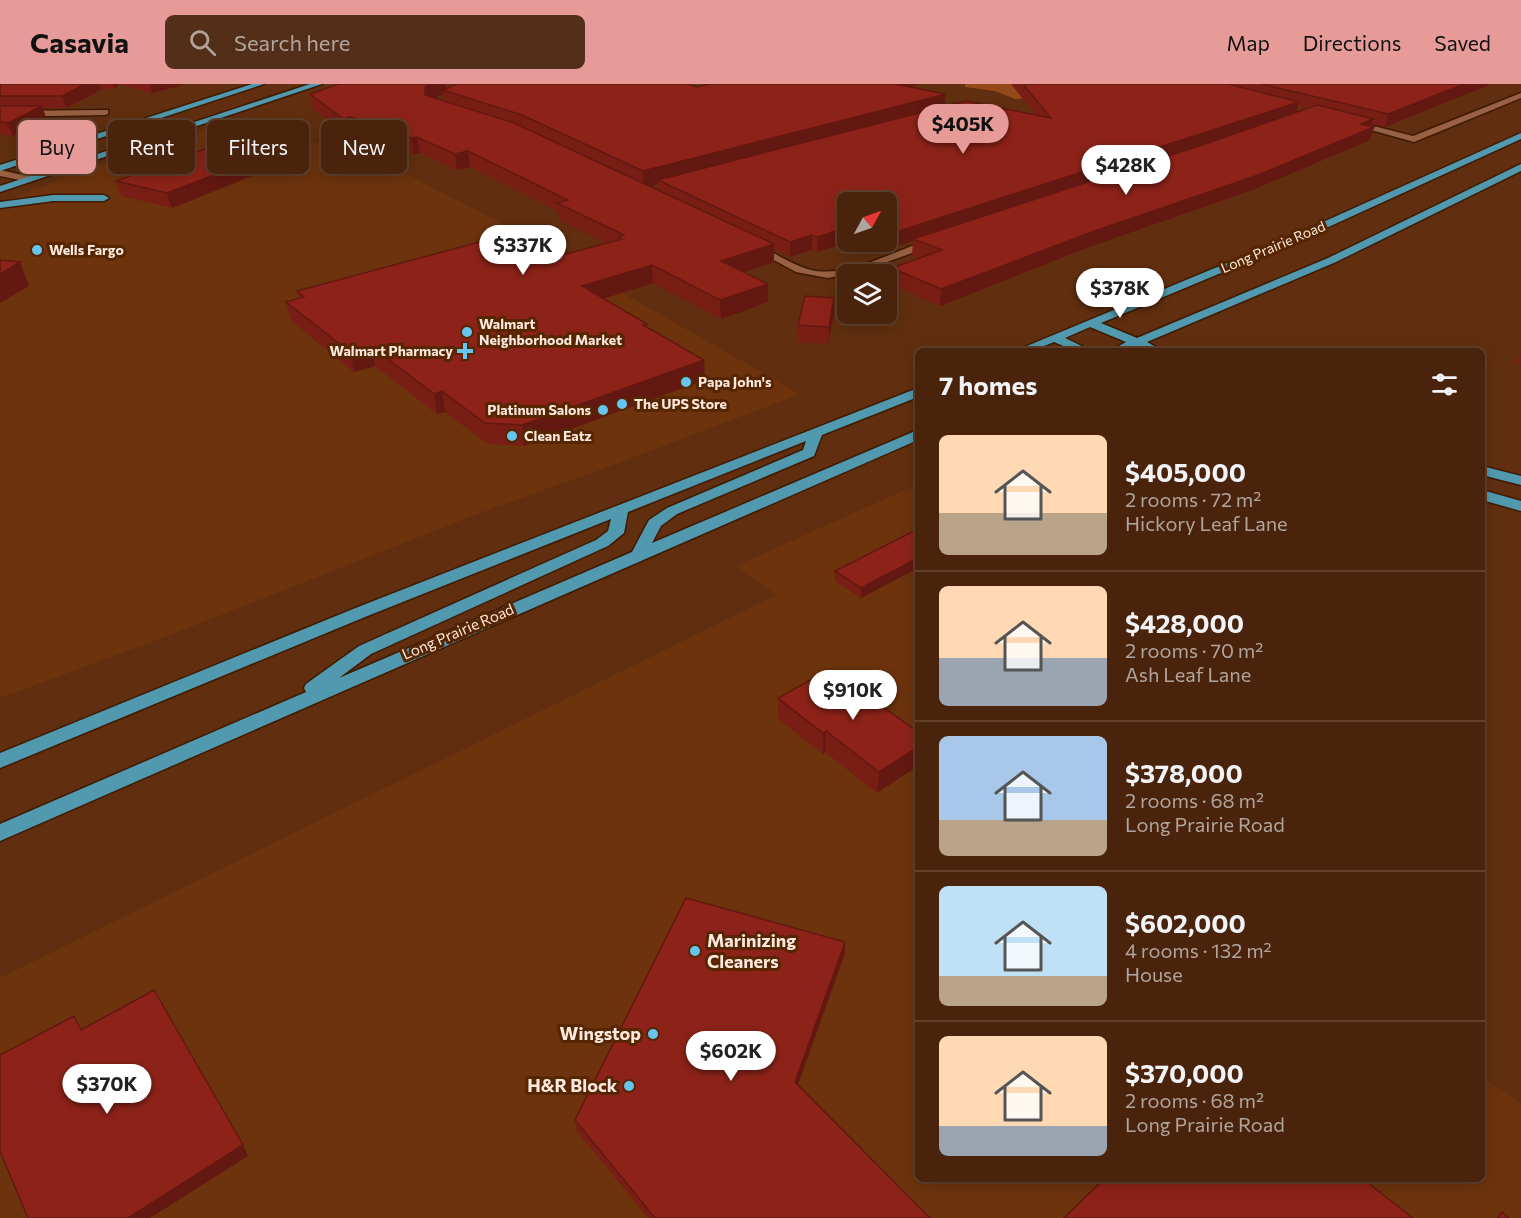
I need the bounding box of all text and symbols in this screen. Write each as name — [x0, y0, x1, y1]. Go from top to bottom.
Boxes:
search box — [165, 15, 585, 69]
text: Casavia — [30, 25, 129, 59]
icon: search — [186, 26, 219, 59]
text: Search here — [234, 29, 350, 56]
text: Map — [1227, 30, 1270, 55]
text: Directions — [1303, 30, 1401, 55]
text: Saved — [1434, 30, 1491, 55]
pin: $405K — [921, 104, 1005, 155]
text: $405K — [932, 111, 994, 135]
chip: Buy — [18, 120, 96, 174]
chip: Rent — [108, 120, 195, 174]
chip: Filters — [207, 120, 309, 174]
chip: New — [321, 120, 407, 174]
pin: $428K — [1084, 145, 1168, 196]
text: $428K — [1095, 152, 1157, 176]
north arrow — [837, 192, 897, 252]
map controls — [837, 192, 897, 324]
street label: Long Prairie Road — [1218, 217, 1328, 276]
pin: $337K — [481, 225, 565, 276]
text: $337K — [493, 232, 553, 256]
place label: Wells Fargo — [49, 241, 124, 258]
marker: Wells Fargo — [30, 243, 44, 257]
button: layers — [837, 264, 897, 324]
pin: $378K — [1078, 268, 1162, 319]
text: $378K — [1090, 275, 1150, 299]
place label: Walmart Neighborhood Market — [479, 315, 622, 348]
marker: Walmart Neighborhood Market — [460, 325, 474, 339]
place label: Walmart Pharmacy — [330, 342, 453, 359]
marker: Walmart Pharmacy — [458, 344, 472, 358]
icon: filters — [1428, 368, 1461, 401]
text: 7 homes — [939, 369, 1037, 400]
place label: Papa John's — [698, 373, 772, 390]
marker: Papa John's — [679, 375, 693, 389]
place label: The UPS Store — [634, 395, 727, 412]
marker: The UPS Store — [615, 397, 629, 411]
place label: Platinum Salons — [487, 401, 591, 418]
marker: Platinum Salons — [596, 403, 610, 417]
place label: Clean Eatz — [524, 427, 592, 444]
marker: Clean Eatz — [505, 429, 519, 443]
text: $405,000 — [1125, 456, 1246, 487]
icon: home — [987, 459, 1059, 531]
text: 2 rooms · 72 m² — [1125, 487, 1261, 511]
text: Hickory Leaf Lane — [1125, 511, 1288, 535]
street label: Long Prairie Road — [399, 599, 516, 663]
text: $428,000 — [1125, 607, 1244, 638]
icon: home — [987, 610, 1059, 682]
text: 2 rooms · 70 m² — [1125, 638, 1263, 662]
text: Ash Leaf Lane — [1125, 662, 1251, 686]
pin: $910K — [811, 670, 895, 721]
text: $910K — [823, 677, 883, 701]
text: $378,000 — [1125, 757, 1243, 788]
icon: home — [987, 760, 1059, 832]
text: 2 rooms · 68 m² — [1125, 788, 1264, 812]
text: Long Prairie Road — [1125, 812, 1285, 836]
text: $602,000 — [1125, 907, 1246, 938]
icon: home — [987, 910, 1059, 982]
place label: Marinizing Cleaners — [707, 929, 796, 972]
text: 4 rooms · 132 m² — [1125, 938, 1272, 962]
marker: Marinizing Cleaners — [688, 944, 702, 958]
text: House — [1125, 962, 1183, 986]
place label: Wingstop — [560, 1022, 641, 1044]
marker: Wingstop — [646, 1027, 660, 1041]
pin: $602K — [689, 1031, 773, 1082]
text: $602K — [700, 1038, 762, 1062]
text: $370,000 — [1125, 1057, 1244, 1088]
icon: home — [987, 1060, 1059, 1132]
pin: $370K — [65, 1064, 149, 1115]
text: $370K — [76, 1071, 138, 1095]
place label: H&R Block — [527, 1074, 618, 1096]
marker: H&R Block — [622, 1079, 636, 1093]
text: 2 rooms · 68 m² — [1125, 1088, 1264, 1112]
text: Long Prairie Road — [1125, 1112, 1285, 1136]

